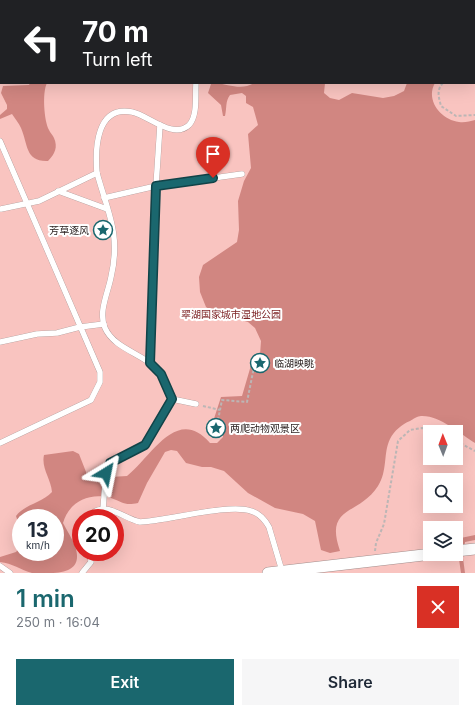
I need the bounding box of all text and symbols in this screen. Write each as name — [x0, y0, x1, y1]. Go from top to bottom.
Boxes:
text: 70 m — [82, 15, 149, 49]
icon: left — [16, 16, 68, 68]
text: Turn left — [82, 49, 152, 70]
pin — [196, 137, 230, 178]
icon: arrive — [202, 143, 224, 165]
place icon: 芳草逐风 — [92, 219, 114, 241]
place label: 芳草逐风 — [49, 224, 89, 236]
park label: 翠湖国家城市湿地公园 — [181, 308, 281, 320]
place icon: 临湖映眺 — [249, 352, 271, 374]
place label: 临湖映眺 — [274, 357, 314, 369]
place icon: 两爬动物观景区 — [205, 417, 227, 439]
place label: 两爬动物观景区 — [230, 422, 300, 434]
north arrow — [423, 425, 463, 465]
map controls — [423, 425, 463, 561]
position arrow — [85, 452, 127, 494]
button: search — [423, 473, 463, 513]
speed limit sign: 20 — [72, 509, 124, 561]
text: 13 — [27, 518, 49, 542]
button: layers — [423, 521, 463, 561]
text: km/h — [26, 539, 50, 551]
text: 1 min — [16, 584, 75, 613]
button: close — [417, 586, 459, 628]
text: 250 m · 16:04 — [16, 614, 100, 630]
button: Exit — [16, 659, 234, 705]
button: Share — [242, 659, 459, 705]

